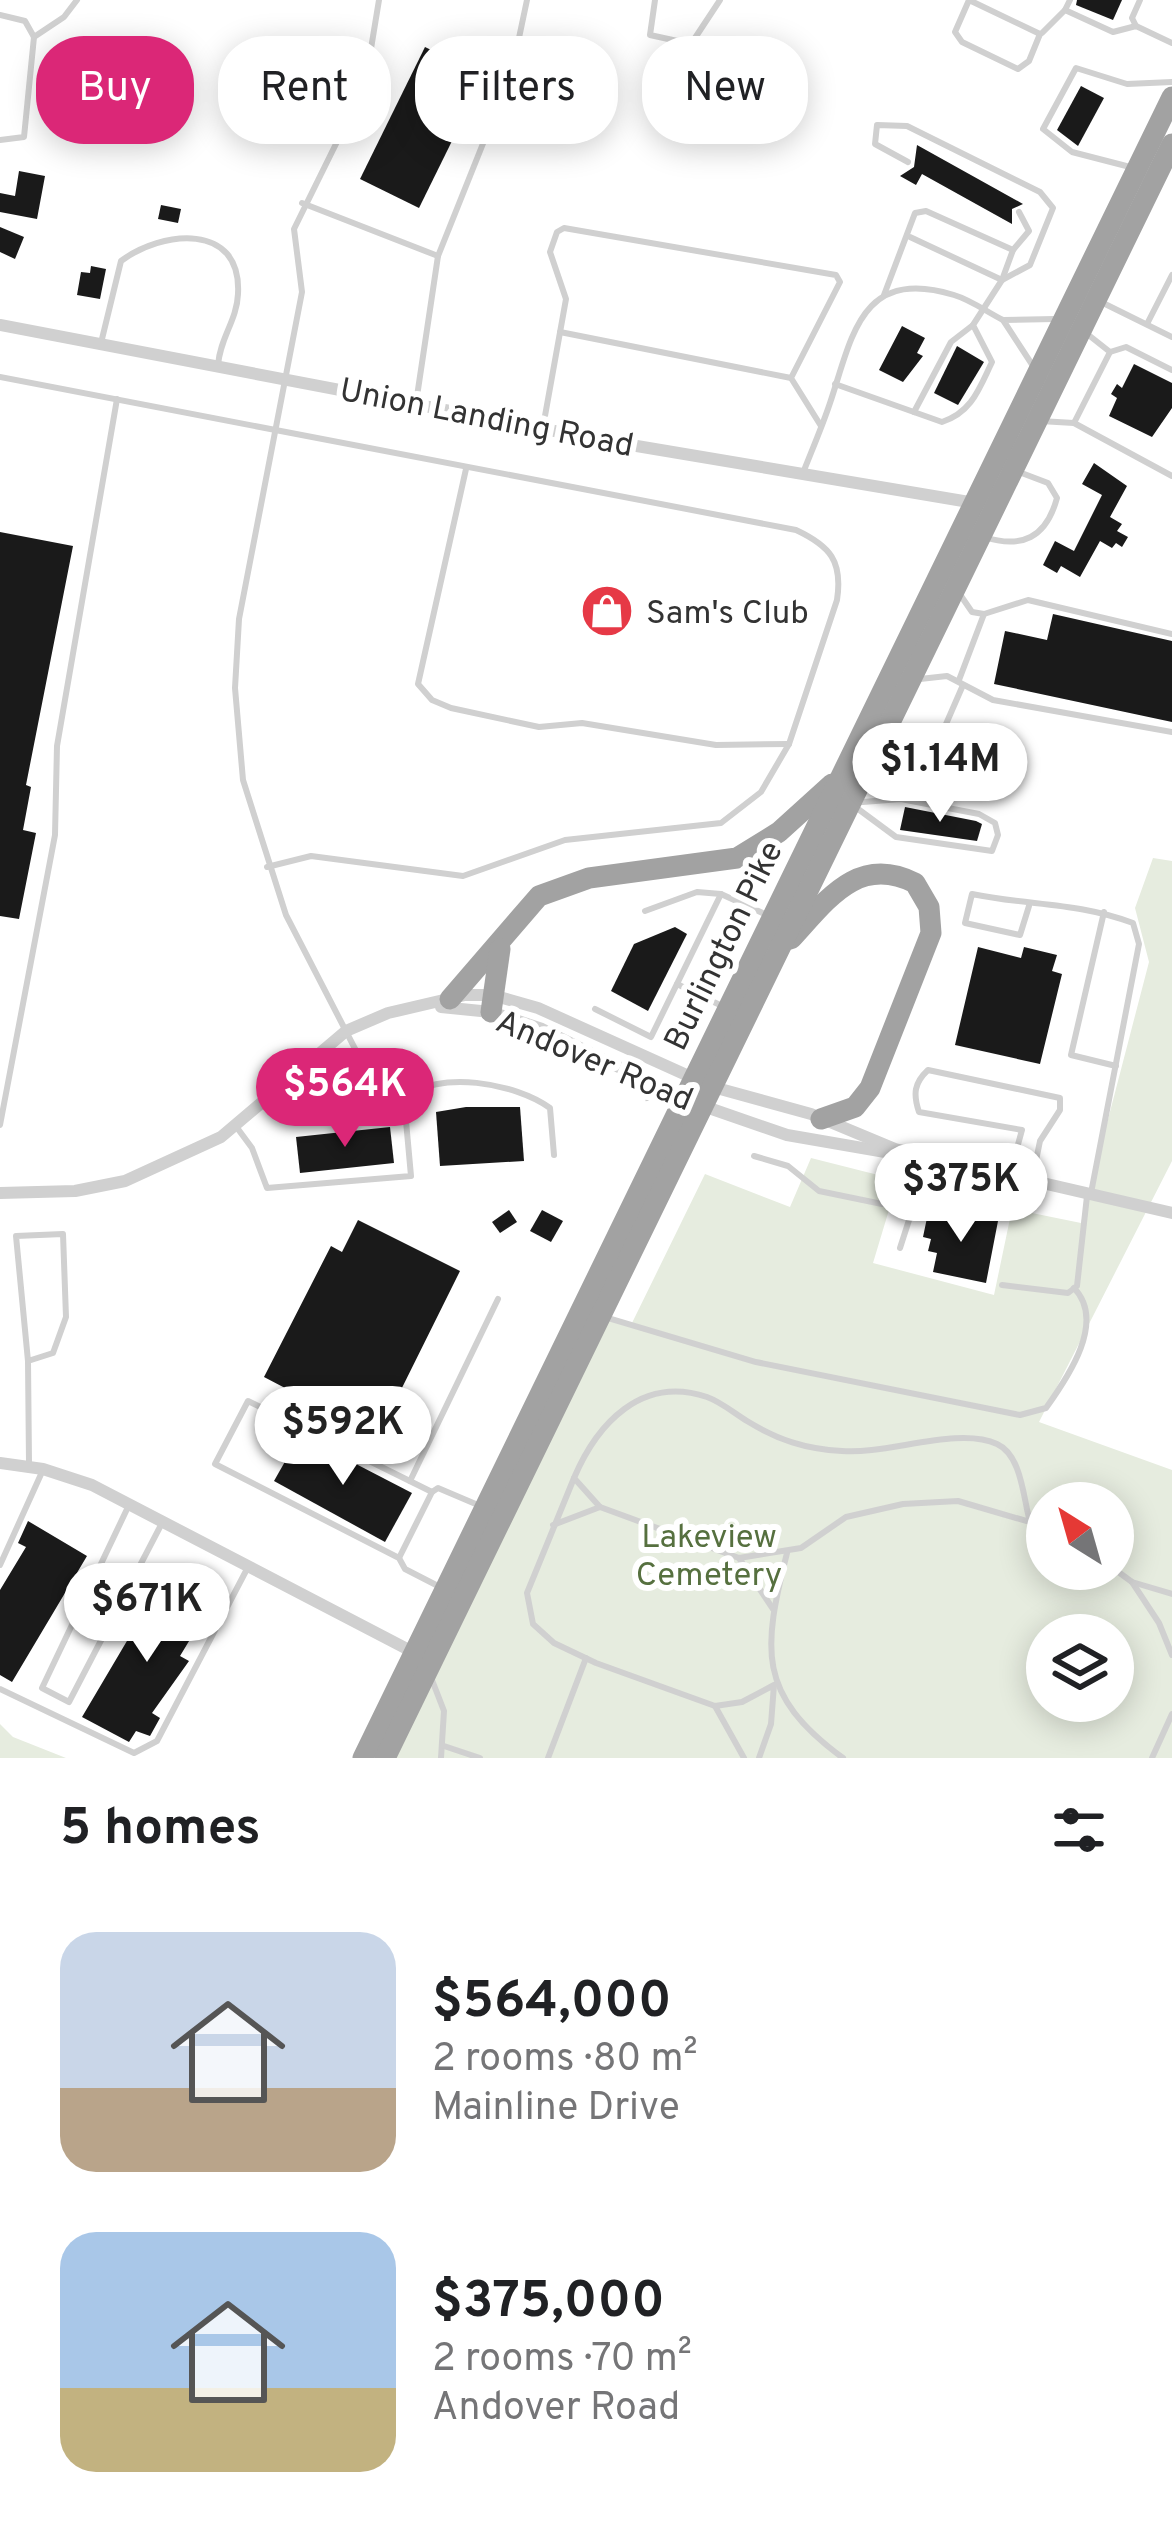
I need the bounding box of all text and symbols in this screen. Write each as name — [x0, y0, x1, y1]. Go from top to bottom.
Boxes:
chip: Buy — [36, 36, 194, 144]
chip: Rent — [218, 36, 391, 144]
chip: Filters — [415, 36, 618, 144]
chip: New — [642, 36, 808, 144]
street label: Union Landing Road — [336, 371, 637, 469]
shop icon: Sam's Club — [579, 583, 635, 639]
place label: Sam's Club — [646, 594, 809, 636]
pin: $1.14M — [842, 723, 1038, 825]
text: $1.14M — [879, 737, 1001, 786]
street label: Burlington Pike — [657, 835, 794, 1058]
street label: Andover Road — [489, 1002, 698, 1123]
pin: $564K — [261, 1048, 429, 1150]
text: $564K — [283, 1062, 407, 1111]
pin: $375K — [877, 1143, 1045, 1245]
text: $375K — [902, 1157, 1020, 1206]
pin: $592K — [259, 1386, 427, 1488]
text: $592K — [282, 1400, 404, 1449]
north arrow — [1026, 1482, 1134, 1590]
map controls — [1026, 1482, 1134, 1722]
park label: Lakeview Cemetery — [636, 1518, 782, 1598]
pin: $671K — [63, 1563, 231, 1665]
text: $671K — [91, 1577, 203, 1626]
button: layers — [1026, 1614, 1134, 1722]
icon: filters — [1046, 1797, 1112, 1863]
text: 5 homes — [60, 1798, 261, 1863]
text: $564,000 — [432, 1971, 672, 2036]
icon: home — [156, 1980, 300, 2124]
text: 2 rooms · 80 m² — [432, 2036, 698, 2085]
text: Mainline Drive — [432, 2085, 680, 2134]
text: $375,000 — [432, 2271, 665, 2336]
icon: home — [156, 2280, 300, 2424]
text: 2 rooms · 70 m² — [432, 2336, 692, 2385]
text: Andover Road — [432, 2385, 680, 2434]

